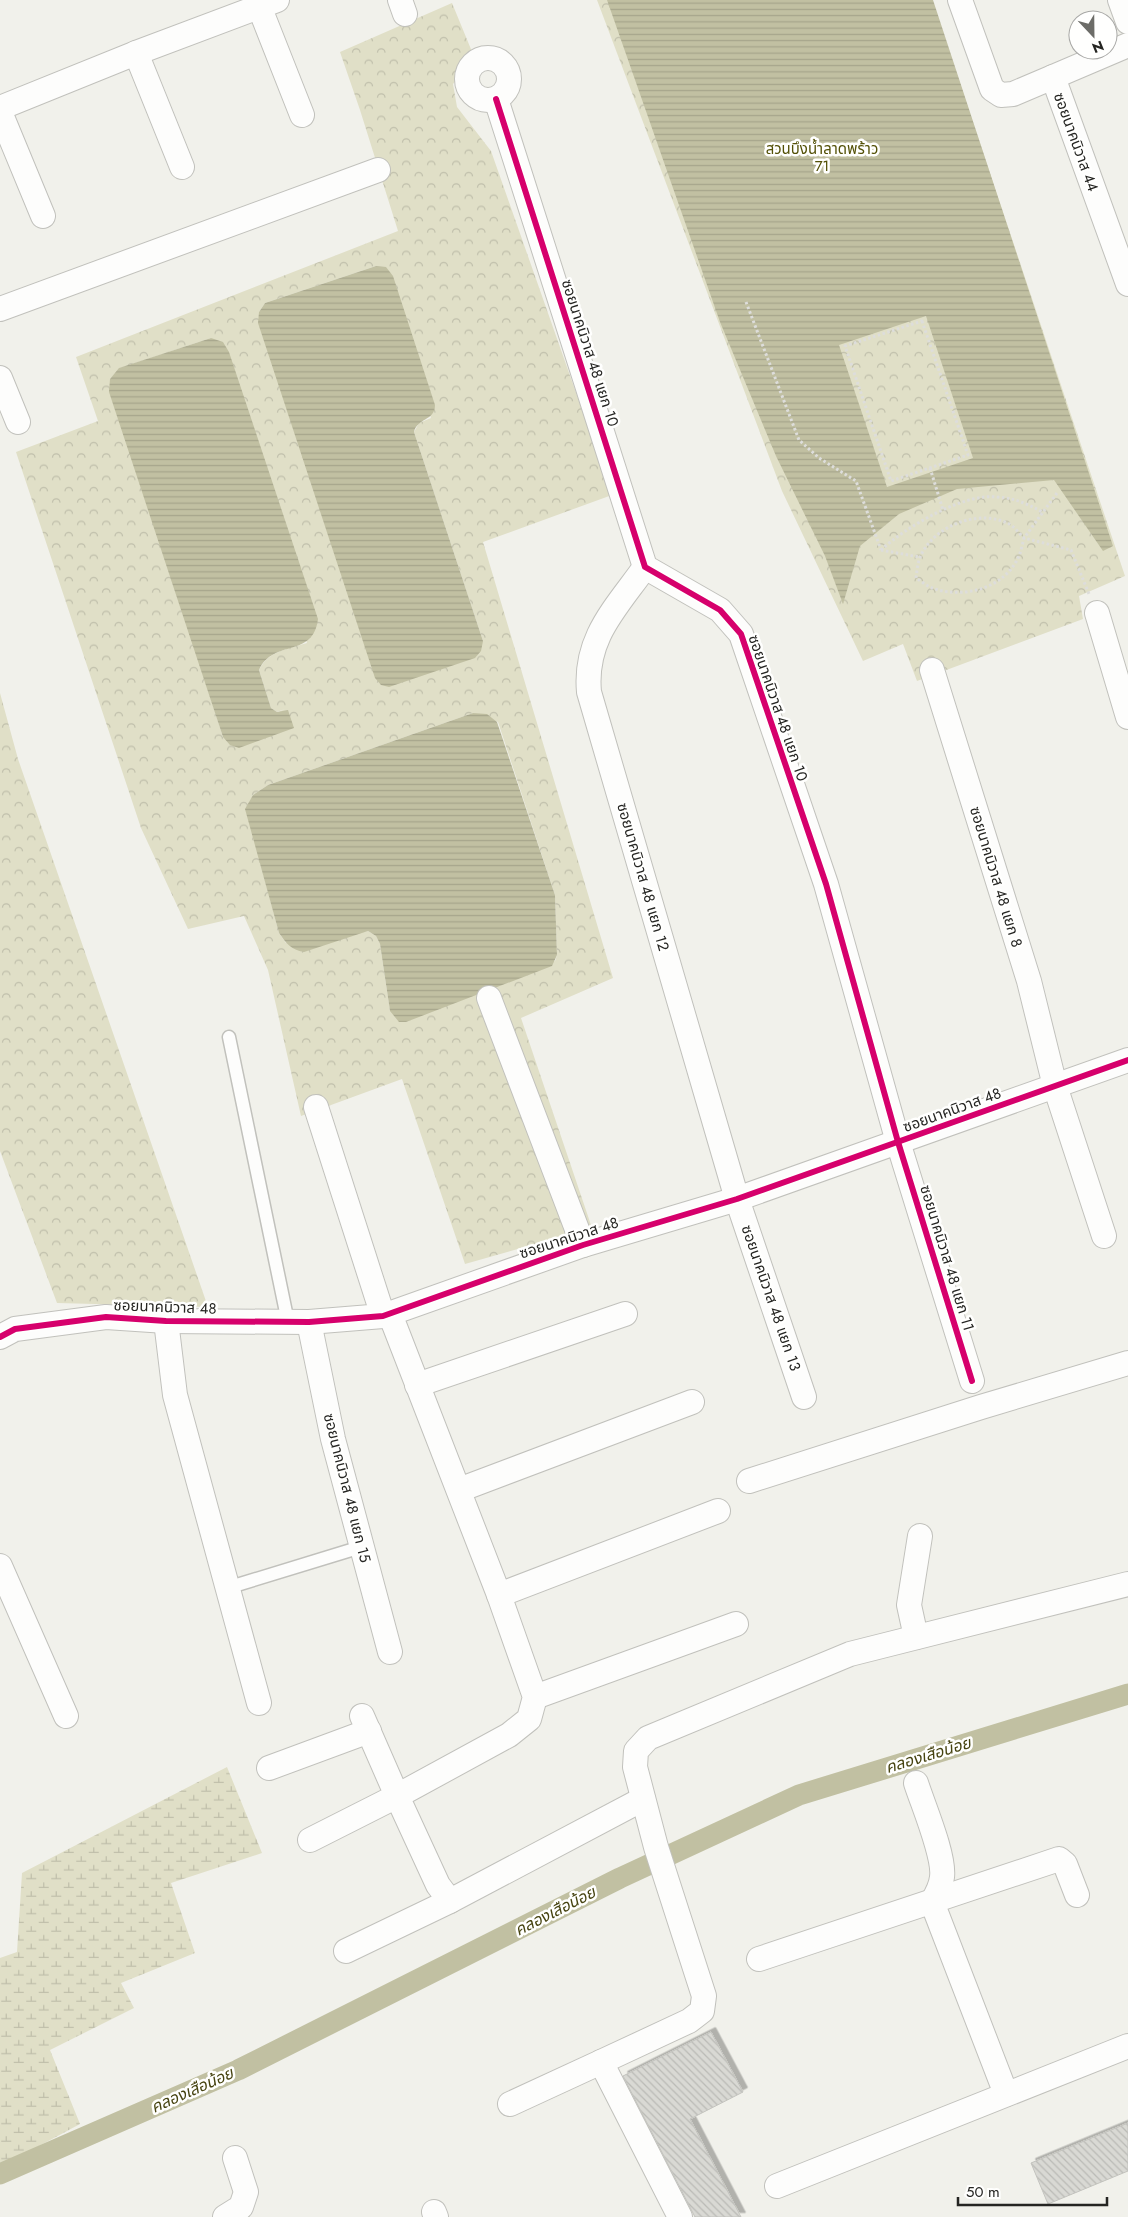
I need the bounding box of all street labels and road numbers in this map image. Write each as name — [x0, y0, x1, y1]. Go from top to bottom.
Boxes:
street label: ซอยนาคนิวาส 44 — [1048, 90, 1104, 195]
street label: ซอยนาคนิวาส 48 แยก 10 — [556, 276, 624, 430]
street label: ซอยนาคนิวาส 48 แยก 10 — [743, 632, 813, 784]
street label: ซอยนาคนิวาส 48 แยก 12 — [611, 800, 675, 954]
street label: ซอยนาคนิวาส 48 แยก 8 — [964, 804, 1028, 950]
street label: ซอยนาคนิวาส 48 — [900, 1082, 1004, 1138]
street label: ซอยนาคนิวาส 48 แยก 11 — [914, 1182, 980, 1334]
street label: ซอยนาคนิวาส 48 — [517, 1212, 621, 1264]
street label: ซอยนาคนิวาส 48 แยก 13 — [736, 1222, 806, 1374]
street label: ซอยนาคนิวาส 48 — [113, 1294, 217, 1320]
street label: ซอยนาคนิวาส 48 แยก 15 — [318, 1411, 376, 1565]

